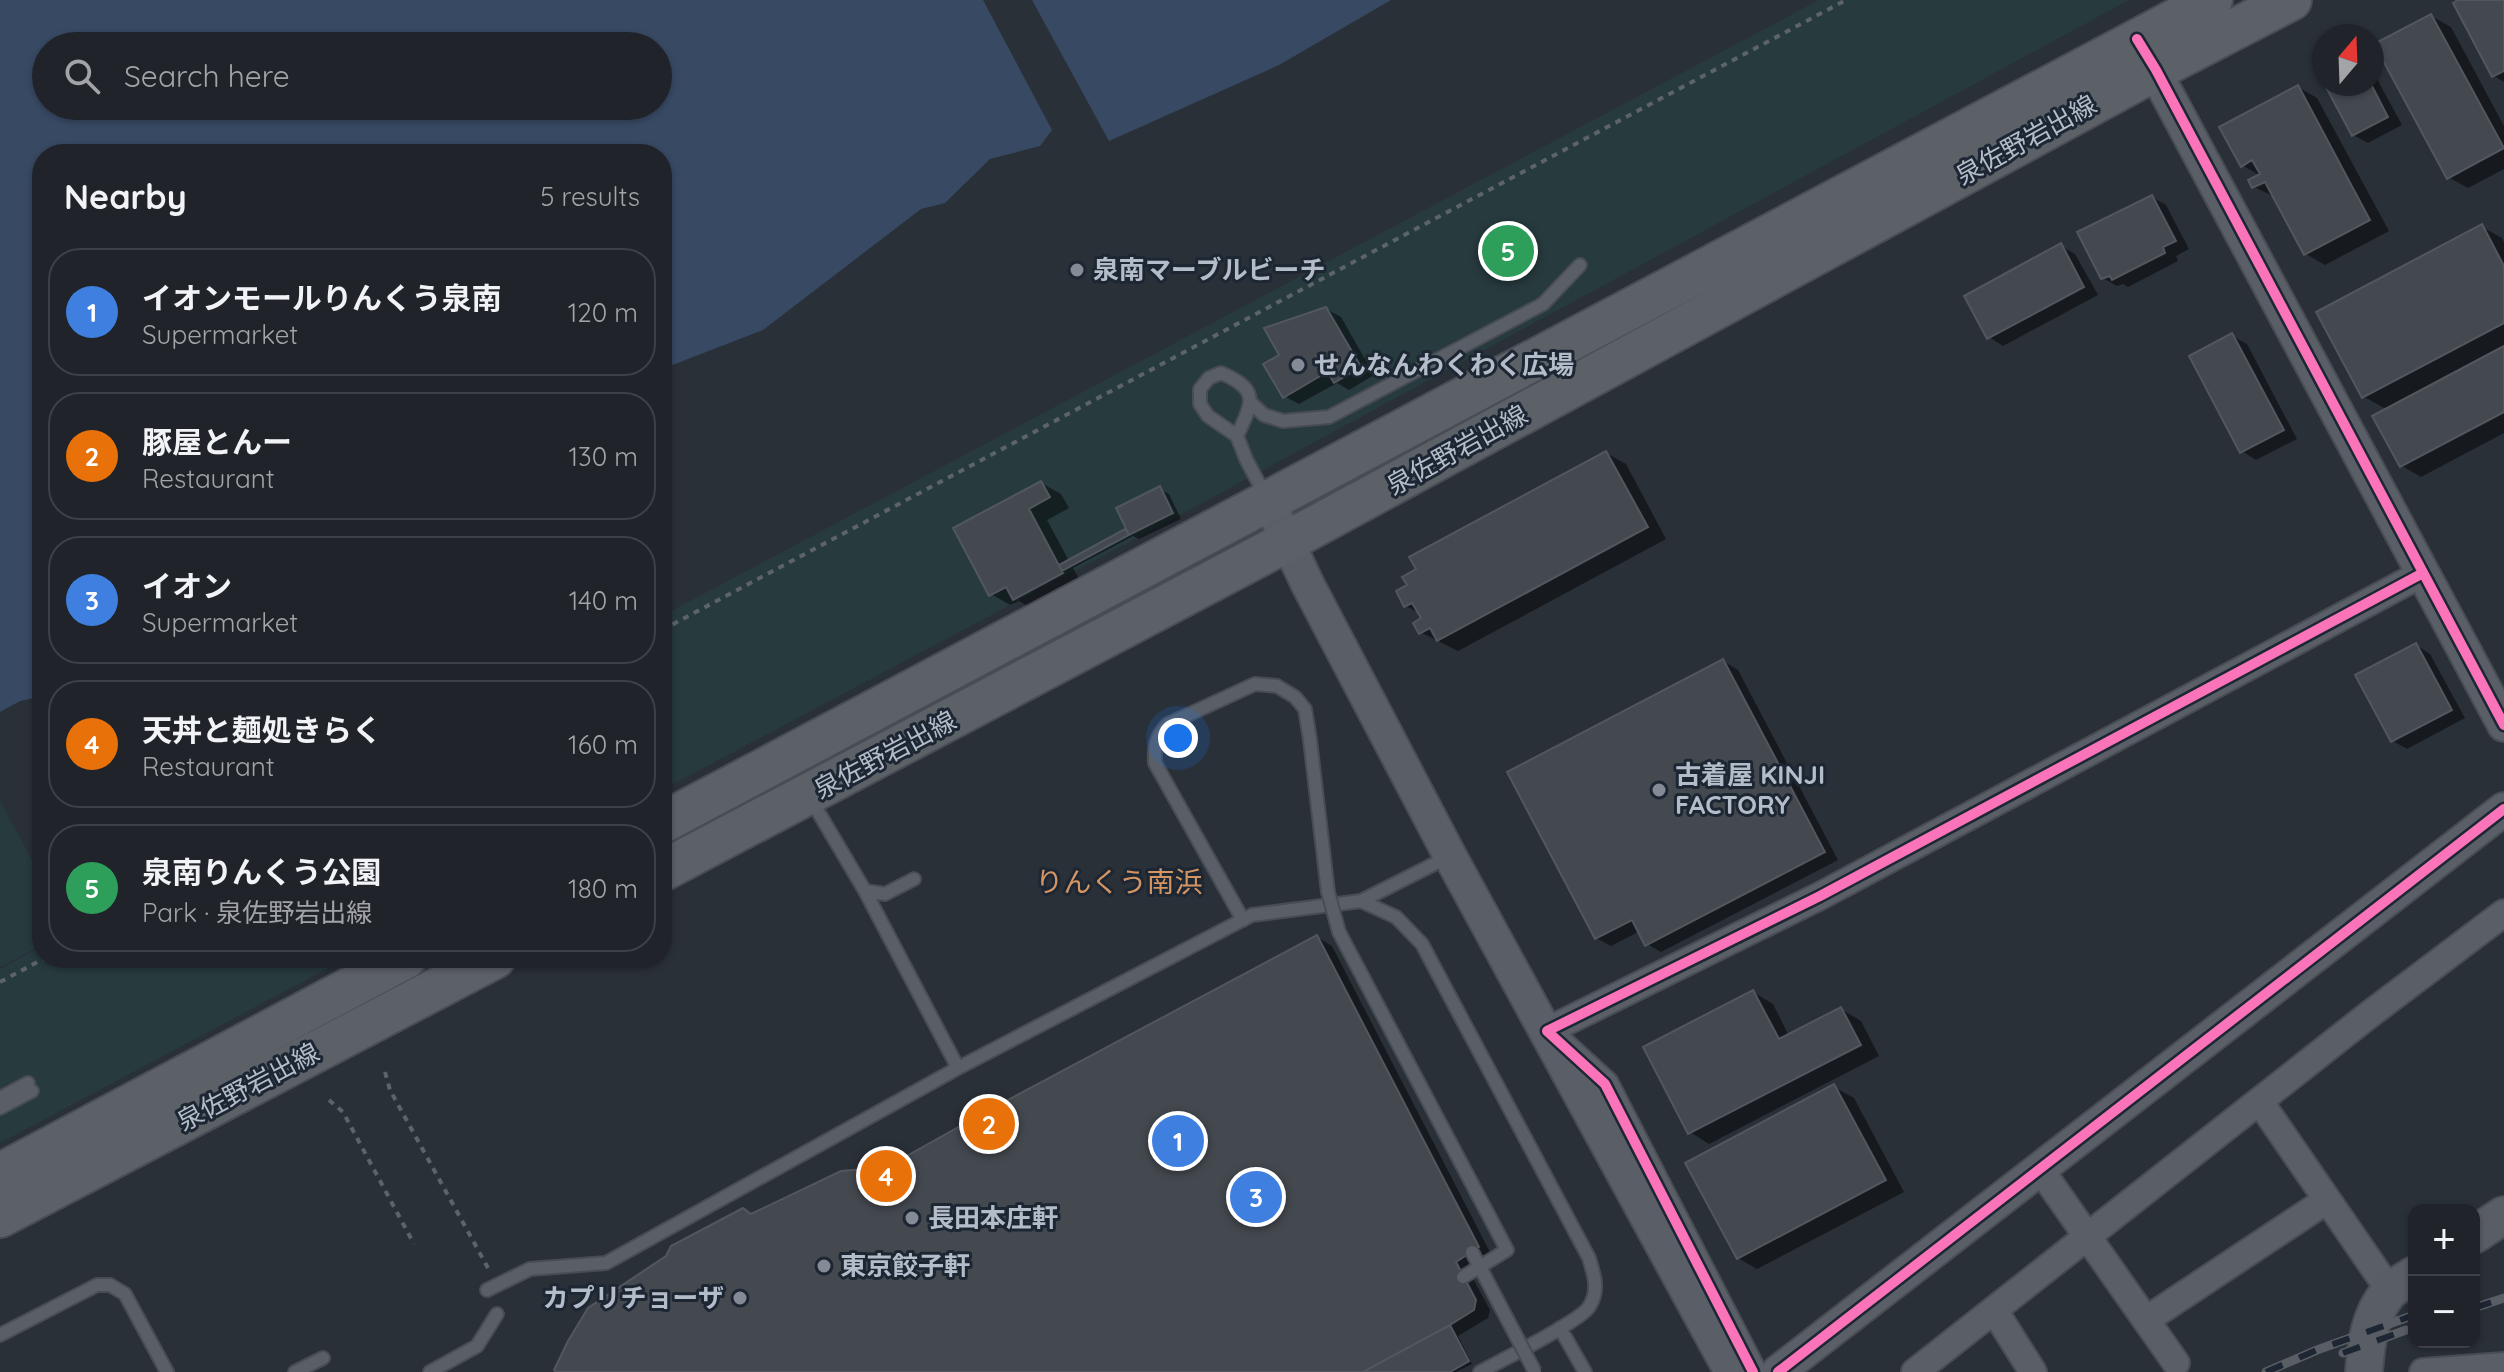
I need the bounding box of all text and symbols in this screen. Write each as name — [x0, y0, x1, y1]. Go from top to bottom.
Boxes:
north arrow — [2312, 24, 2384, 96]
search box — [32, 32, 672, 120]
icon: search — [60, 54, 104, 98]
text: Search here — [124, 57, 290, 95]
street label: 泉佐野岩出線 — [1950, 87, 2102, 192]
text: Nearby — [64, 175, 187, 218]
text: 5 results — [540, 180, 640, 213]
pin: 5 — [1482, 221, 1534, 281]
place label: 泉南マーブルビーチ — [1093, 253, 1325, 286]
marker: 泉南マーブルビーチ — [1068, 261, 1086, 279]
text: イオンモールりんくう泉南 — [142, 279, 501, 317]
text: 1 — [87, 296, 97, 329]
text: 120 m — [568, 296, 638, 329]
text: Supermarket — [142, 318, 298, 351]
place label: せんなんわくわく広場 — [1314, 348, 1574, 381]
marker: せんなんわくわく広場 — [1289, 356, 1307, 374]
street label: 泉佐野岩出線 — [1381, 397, 1533, 502]
text: 豚屋とんー — [142, 423, 292, 461]
text: 2 — [85, 440, 99, 473]
text: 130 m — [568, 440, 638, 473]
text: Restaurant — [142, 462, 275, 495]
text: イオン — [142, 567, 232, 605]
text: 3 — [85, 584, 99, 617]
text: 140 m — [569, 584, 638, 617]
text: Supermarket — [142, 606, 298, 639]
street label: 泉佐野岩出線 — [808, 703, 961, 806]
text: 天丼と麺処きらく — [142, 711, 382, 749]
your location — [1158, 718, 1198, 758]
text: 4 — [84, 728, 100, 761]
text: 160 m — [568, 728, 638, 761]
text: Restaurant — [142, 750, 275, 783]
place label: 古着屋 KINJI FACTORY — [1675, 758, 1825, 821]
marker: 古着屋 KINJI FACTORY — [1650, 781, 1668, 799]
text: 泉南りんくう公園 — [142, 853, 381, 891]
district label: りんくう南浜 — [1035, 864, 1203, 899]
text: 5 — [85, 872, 99, 905]
text: 180 m — [568, 872, 638, 905]
text: Park · 泉佐野岩出線 — [142, 896, 372, 929]
street label: 泉佐野岩出線 — [171, 1035, 324, 1138]
pin: 2 — [963, 1094, 1015, 1154]
pin: 1 — [1152, 1111, 1204, 1171]
pin: 4 — [860, 1146, 912, 1206]
pin: 3 — [1230, 1167, 1282, 1227]
place label: 長田本庄軒 — [928, 1201, 1058, 1234]
map controls — [2408, 1204, 2480, 1348]
button: + — [2408, 1204, 2480, 1276]
marker: 長田本庄軒 — [903, 1209, 921, 1227]
place label: 東京餃子軒 — [840, 1249, 970, 1282]
marker: 東京餃子軒 — [815, 1257, 833, 1275]
button: − — [2408, 1276, 2480, 1348]
place label: カプリチョーザ — [543, 1281, 724, 1314]
marker: カプリチョーザ — [731, 1289, 749, 1307]

